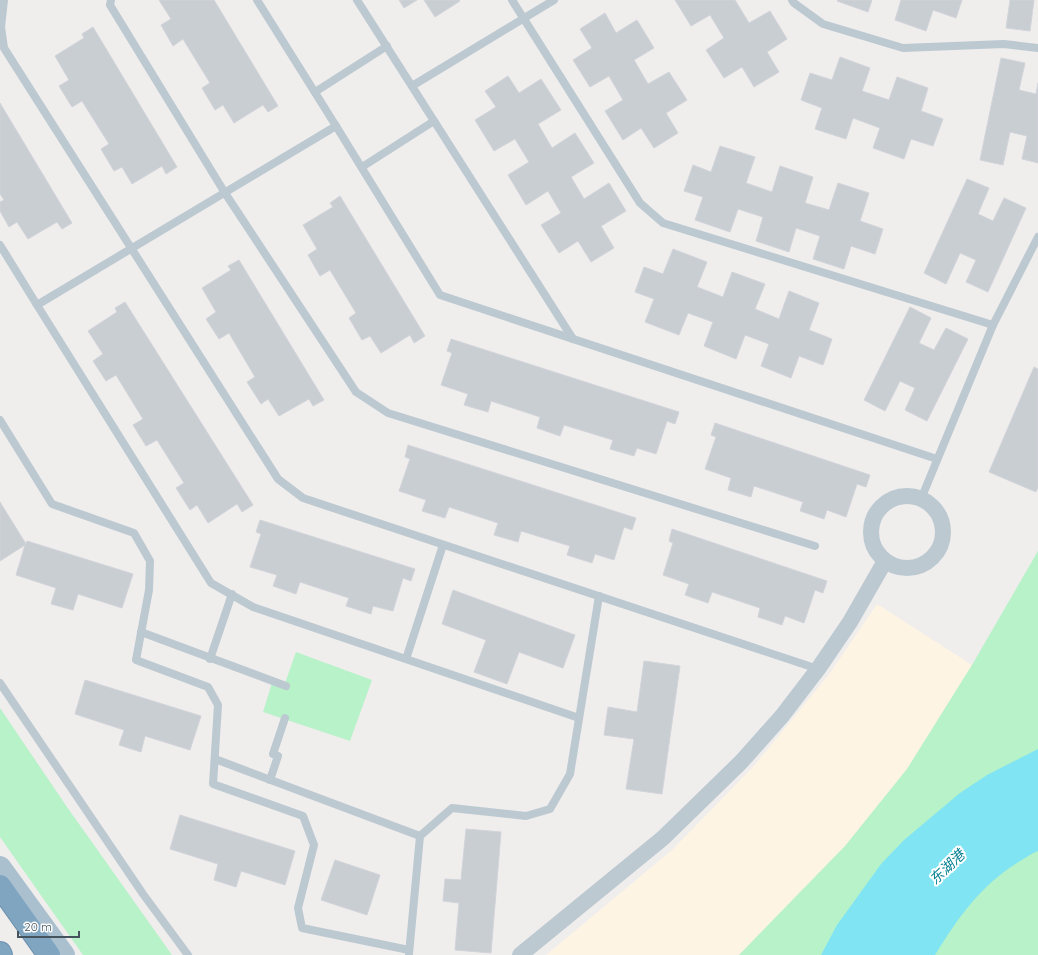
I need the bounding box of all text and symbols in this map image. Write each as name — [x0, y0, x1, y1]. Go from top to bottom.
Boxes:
water label: 东湖港 — [926, 845, 970, 888]
scale bar — [18, 913, 79, 939]
text: 20 m — [24, 919, 52, 934]

